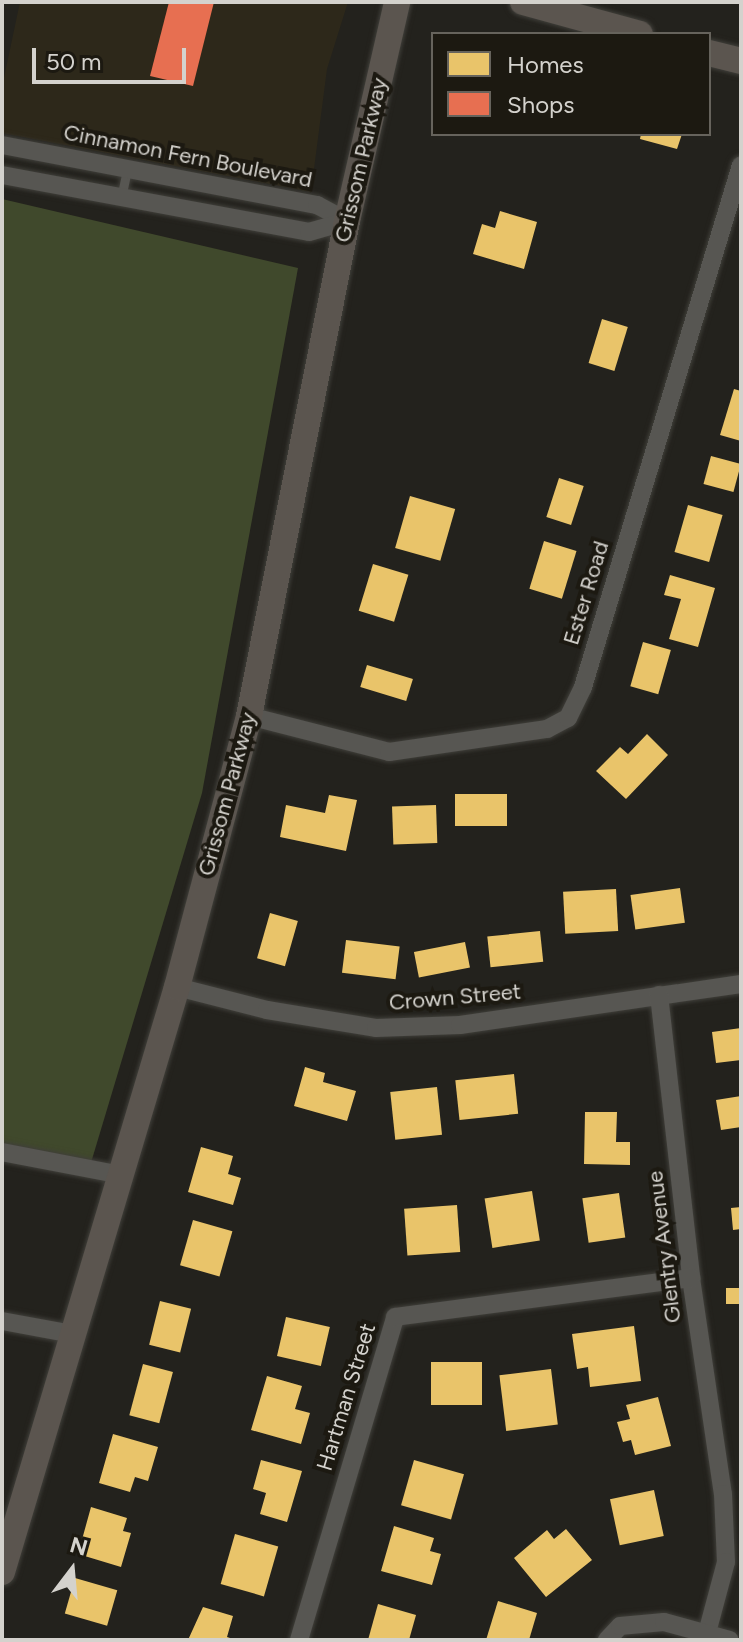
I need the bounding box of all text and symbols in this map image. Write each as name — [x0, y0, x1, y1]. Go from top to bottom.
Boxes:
scale bar — [36, 32, 190, 82]
legend — [431, 32, 711, 136]
text: 50 m — [46, 47, 102, 76]
text: Homes — [507, 50, 584, 79]
street label: Grissom Parkway — [329, 75, 393, 245]
text: Shops — [507, 90, 574, 119]
street label: Cinnamon Fern Boulevard — [61, 119, 315, 193]
street label: Ester Road — [558, 538, 614, 648]
street label: Grissom Parkway — [192, 709, 262, 879]
street label: Crown Street — [388, 978, 522, 1016]
street label: Glentry Avenue — [642, 1169, 686, 1325]
street label: Hartman Street — [311, 1320, 381, 1474]
north arrow — [32, 1530, 112, 1610]
text: N — [67, 1531, 91, 1562]

